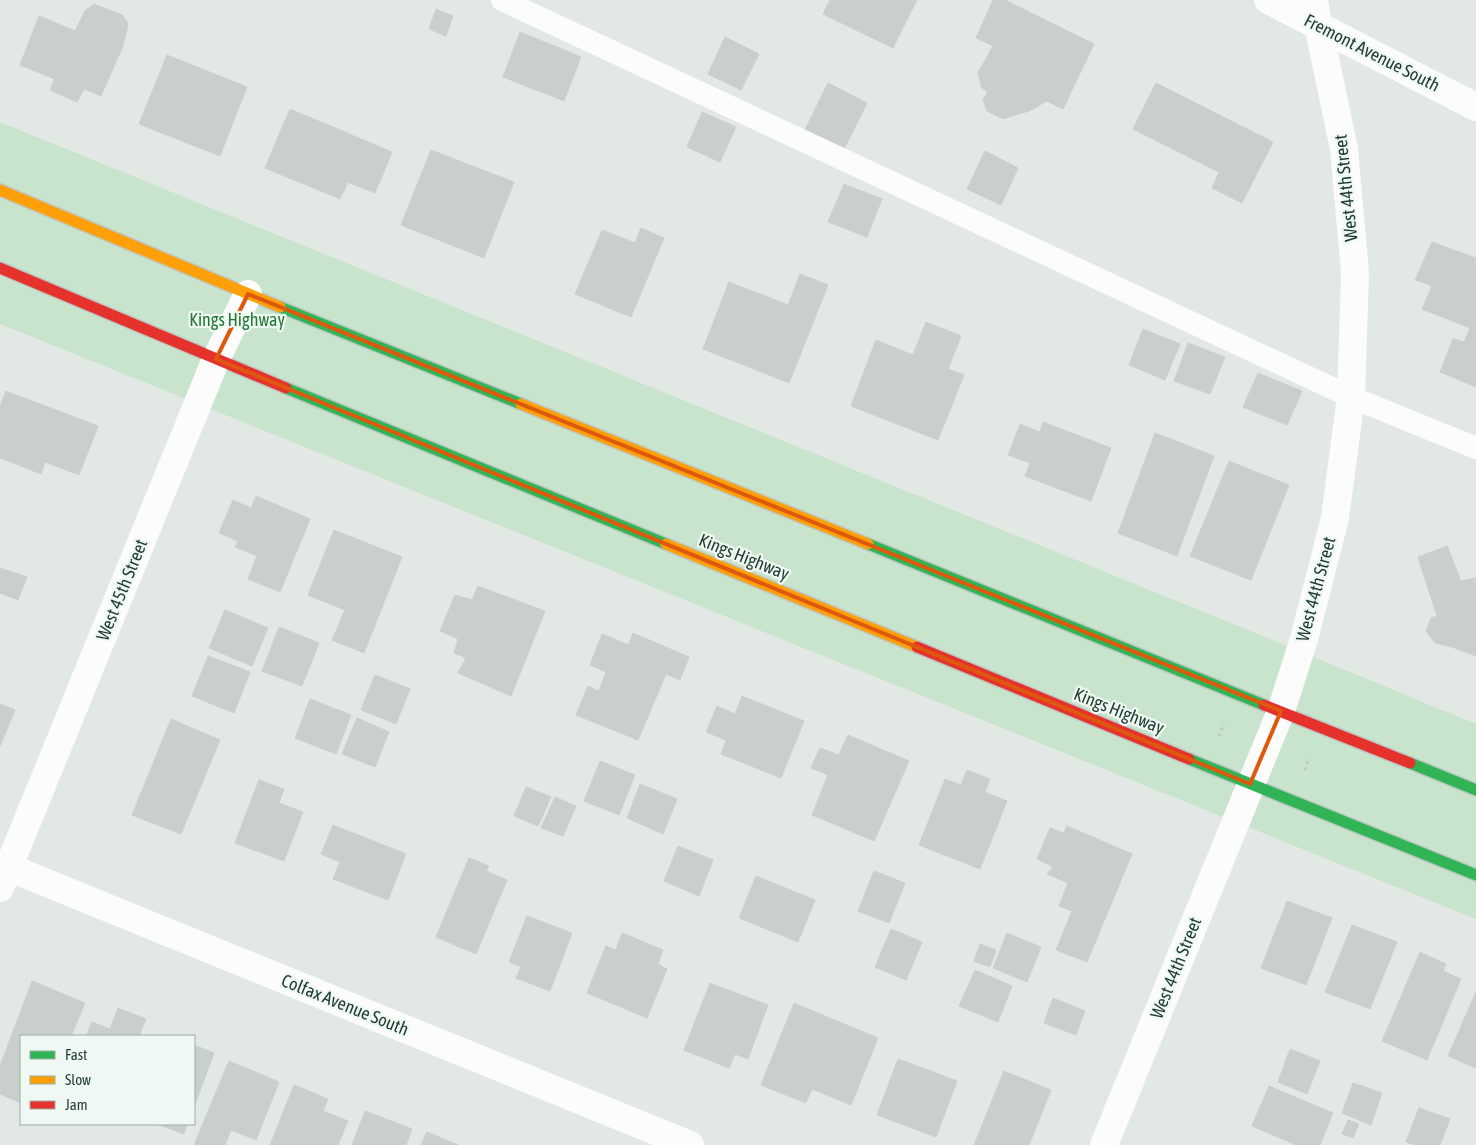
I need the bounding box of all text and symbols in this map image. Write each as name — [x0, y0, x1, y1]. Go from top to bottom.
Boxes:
street label: Fremont Avenue South — [1301, 9, 1443, 96]
street label: West 44th Street — [1329, 134, 1362, 243]
park label: Kings Highway — [189, 309, 285, 330]
street label: Kings Highway — [696, 529, 792, 584]
street label: West 44th Street — [1291, 534, 1340, 643]
street label: West 45th Street — [92, 536, 151, 644]
street label: Kings Highway — [1071, 683, 1167, 738]
street label: West 44th Street — [1146, 914, 1205, 1022]
street label: Colfax Avenue South — [279, 969, 412, 1040]
legend — [20, 1035, 195, 1125]
text: Fast — [65, 1046, 87, 1063]
text: Slow — [65, 1071, 91, 1088]
text: Jam — [65, 1096, 88, 1113]

